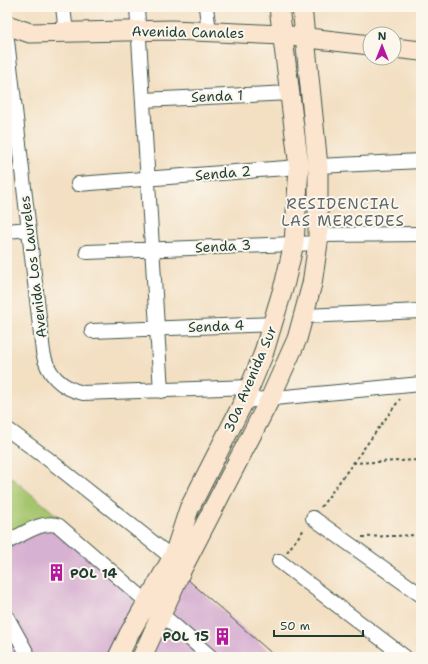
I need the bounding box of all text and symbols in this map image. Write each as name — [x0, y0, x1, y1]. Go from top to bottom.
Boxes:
street label: Avenida Canales — [132, 22, 245, 42]
north arrow — [362, 26, 402, 66]
text: N — [378, 29, 387, 44]
street label: Senda 1 — [191, 86, 243, 106]
street label: Senda 2 — [194, 162, 252, 184]
district label: RESIDENCIAL LAS MERCEDES — [281, 194, 405, 231]
street label: Avenida Los Laureles — [15, 195, 51, 339]
street label: Senda 3 — [195, 236, 251, 256]
street label: Senda 4 — [188, 316, 245, 336]
street label: 30a Avenida Sur — [219, 323, 281, 435]
building icon: POL 14 — [47, 563, 67, 583]
place label: POL 14 — [70, 564, 118, 582]
scale bar — [274, 612, 363, 638]
text: 50 m — [280, 618, 310, 634]
building icon: POL 15 — [212, 626, 232, 646]
place label: POL 15 — [162, 627, 209, 645]

